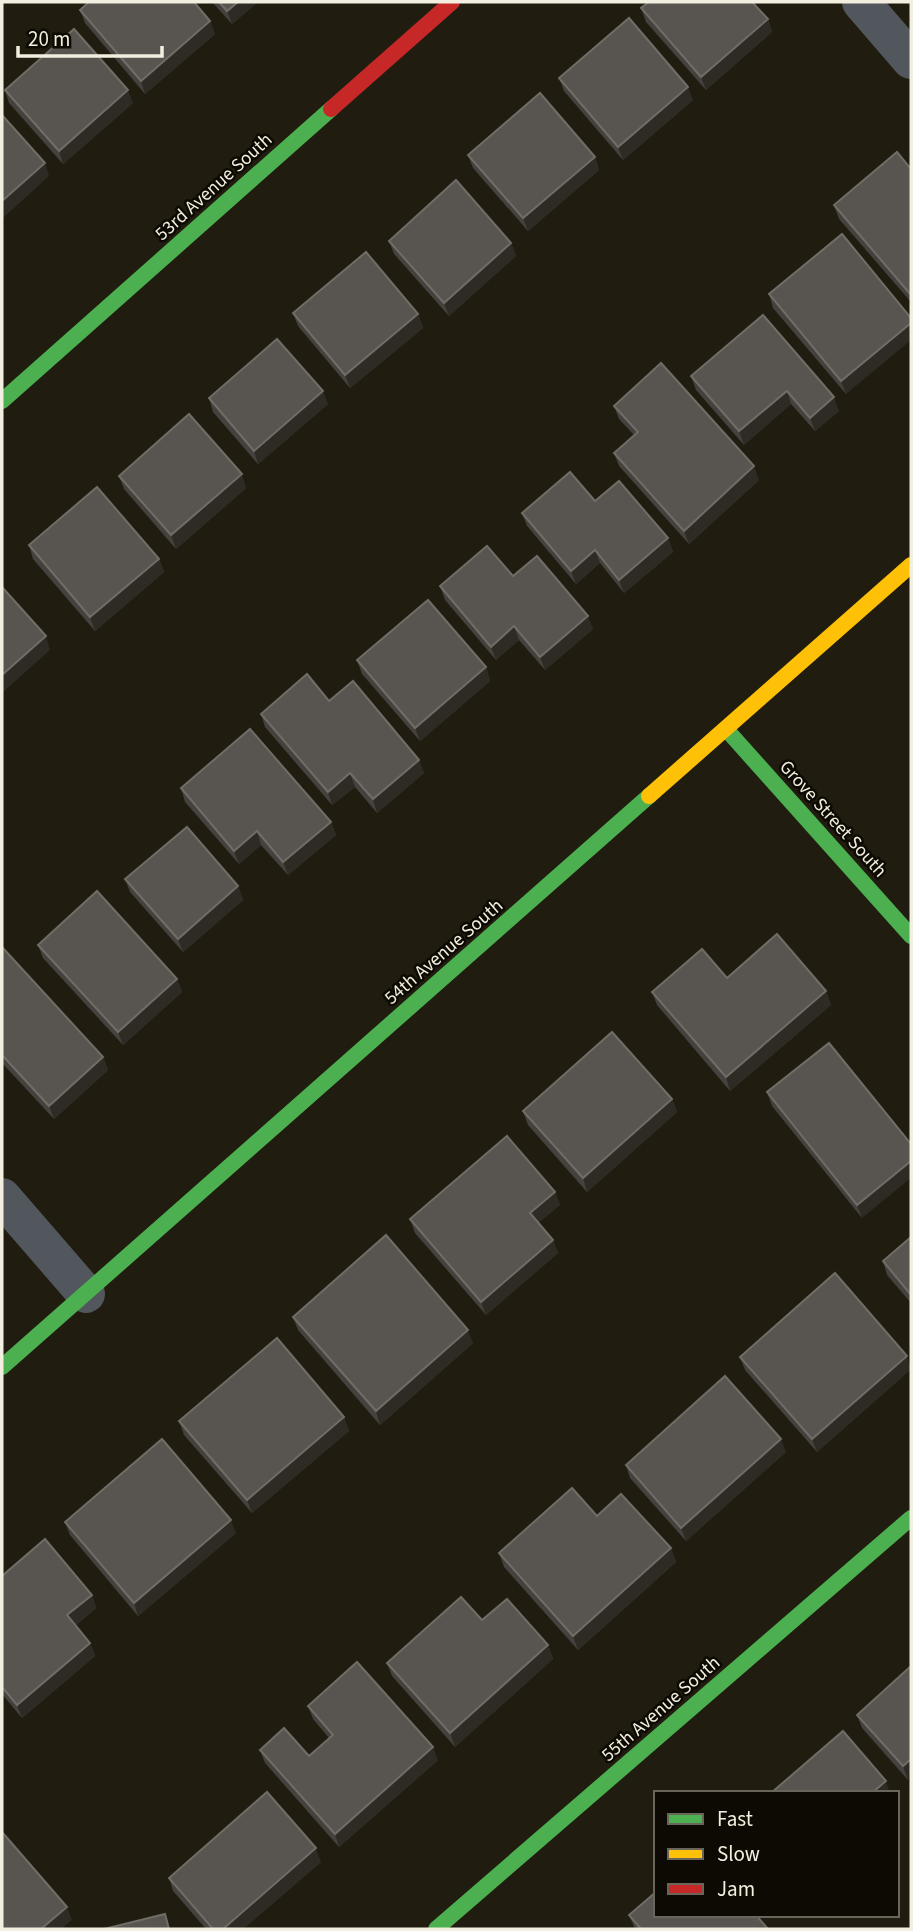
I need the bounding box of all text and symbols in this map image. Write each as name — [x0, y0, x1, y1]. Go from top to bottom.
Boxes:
scale bar — [18, 14, 161, 58]
text: 20 m — [28, 24, 70, 54]
street label: 53rd Avenue South — [149, 127, 279, 247]
street label: Grove Street South — [773, 754, 893, 884]
street label: 54th Avenue South — [379, 893, 509, 1011]
street label: 55th Avenue South — [596, 1650, 726, 1768]
legend — [654, 1791, 899, 1917]
text: Fast — [717, 1804, 753, 1834]
text: Slow — [717, 1839, 760, 1869]
text: Jam — [717, 1874, 755, 1904]

